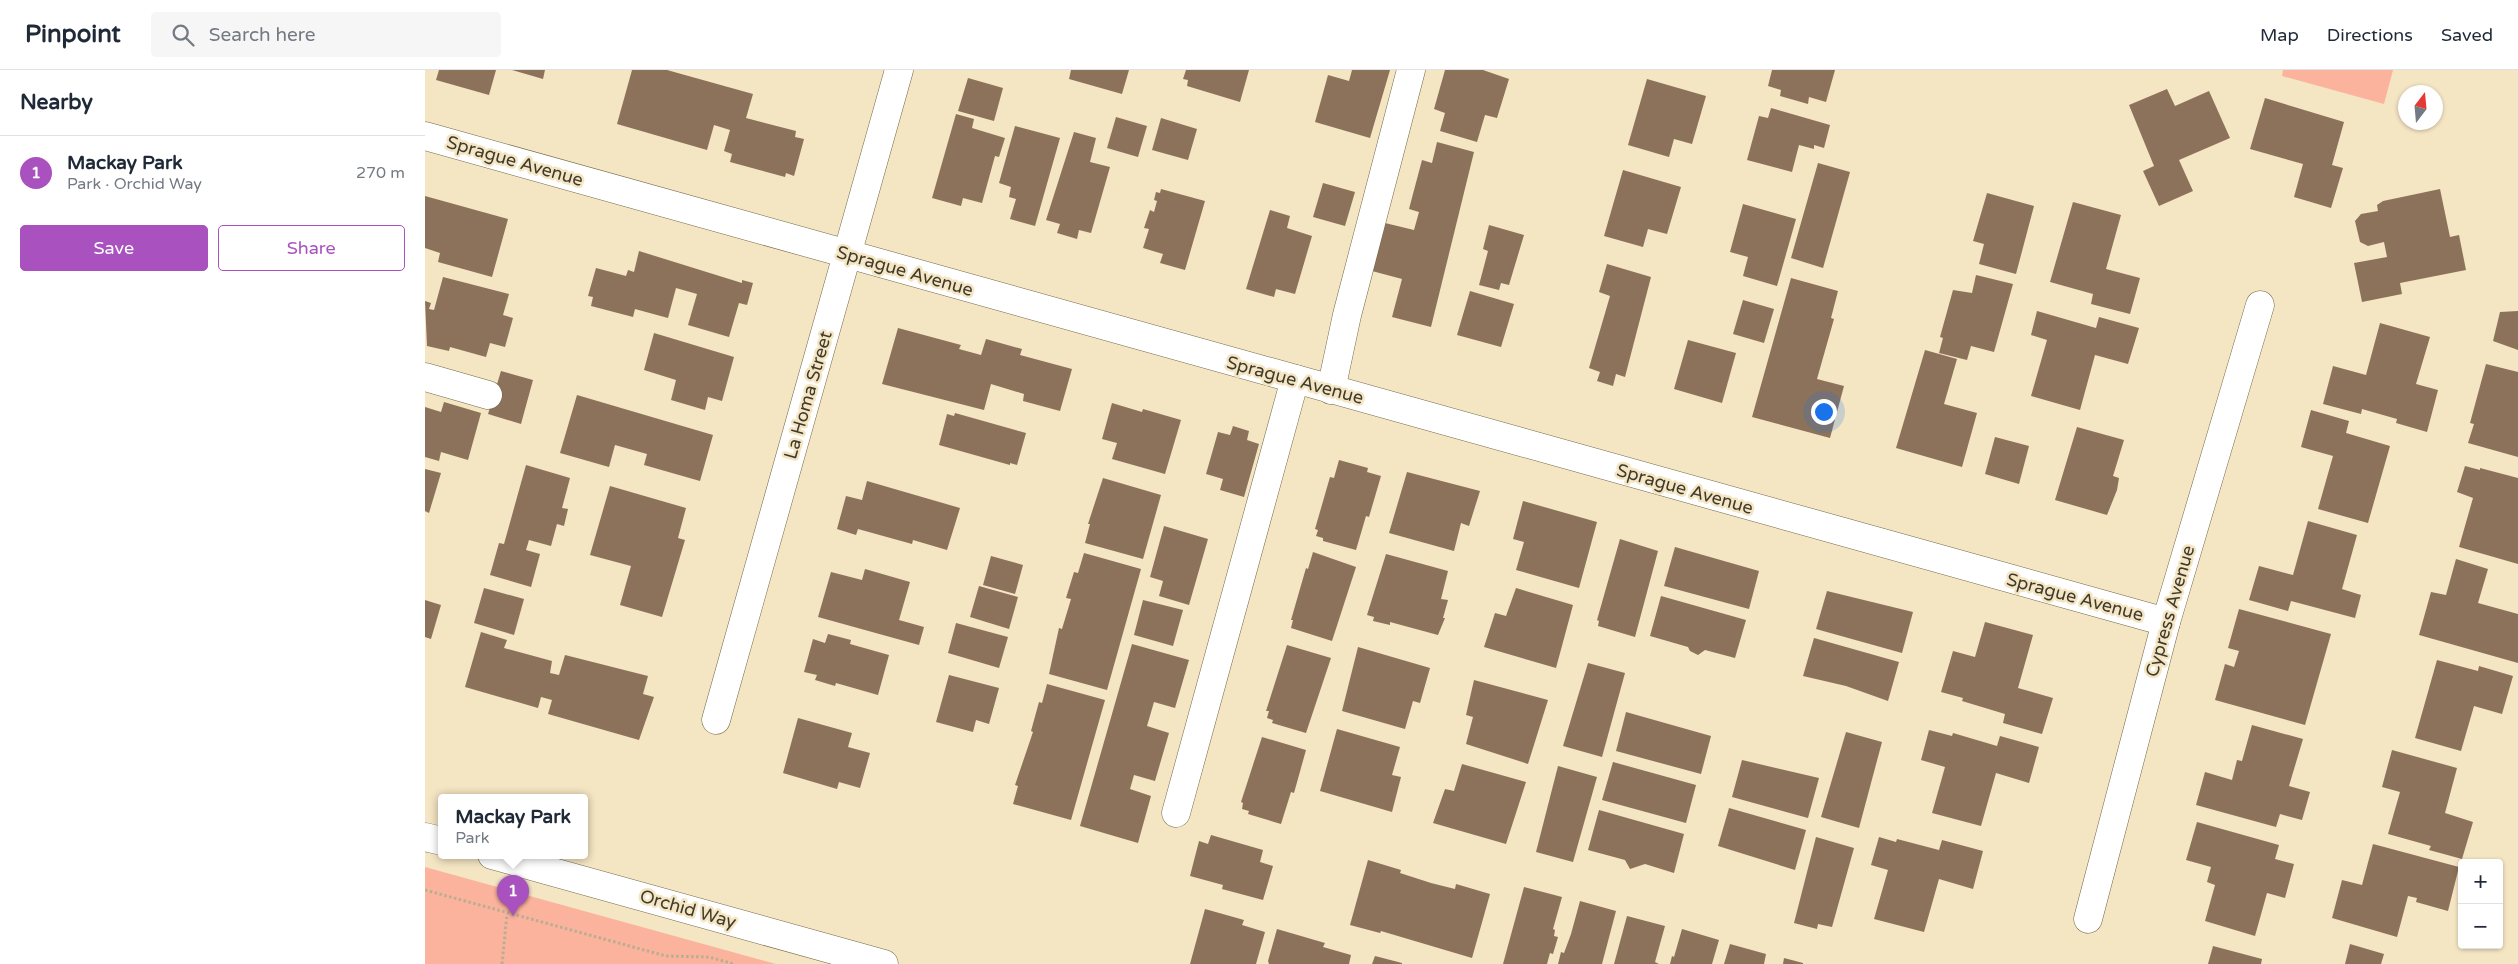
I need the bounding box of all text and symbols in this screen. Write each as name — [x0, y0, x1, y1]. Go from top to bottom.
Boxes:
search box — [151, 12, 501, 57]
text: Pinpoint — [25, 20, 121, 49]
icon: search — [169, 21, 197, 49]
text: Search here — [209, 24, 316, 46]
text: Map — [2260, 24, 2299, 46]
text: Directions — [2327, 24, 2413, 46]
text: Saved — [2441, 24, 2493, 46]
north arrow — [2398, 85, 2443, 130]
text: Nearby — [20, 90, 93, 115]
street label: Sprague Avenue — [444, 131, 586, 191]
text: Mackay Park — [67, 152, 183, 174]
text: 1 — [31, 163, 41, 183]
text: 270 m — [356, 163, 405, 183]
text: Park · Orchid Way — [67, 174, 202, 194]
button: Save — [20, 225, 208, 271]
button: Share — [218, 225, 405, 271]
street label: Sprague Avenue — [834, 241, 976, 301]
street label: La Homa Street — [779, 328, 837, 462]
street label: Sprague Avenue — [1224, 351, 1366, 409]
your location — [1811, 399, 1837, 425]
street label: Sprague Avenue — [1614, 459, 1756, 519]
street label: Cypress Avenue — [2141, 543, 2199, 679]
street label: Sprague Avenue — [2004, 568, 2146, 626]
popup — [438, 794, 588, 859]
text: Mackay Park — [455, 806, 571, 828]
text: Park — [455, 828, 489, 848]
map controls — [2458, 859, 2503, 949]
button: + — [2458, 859, 2503, 904]
pin: 1 — [497, 875, 529, 916]
street label: Orchid Way — [637, 885, 739, 933]
button: − — [2458, 904, 2503, 949]

